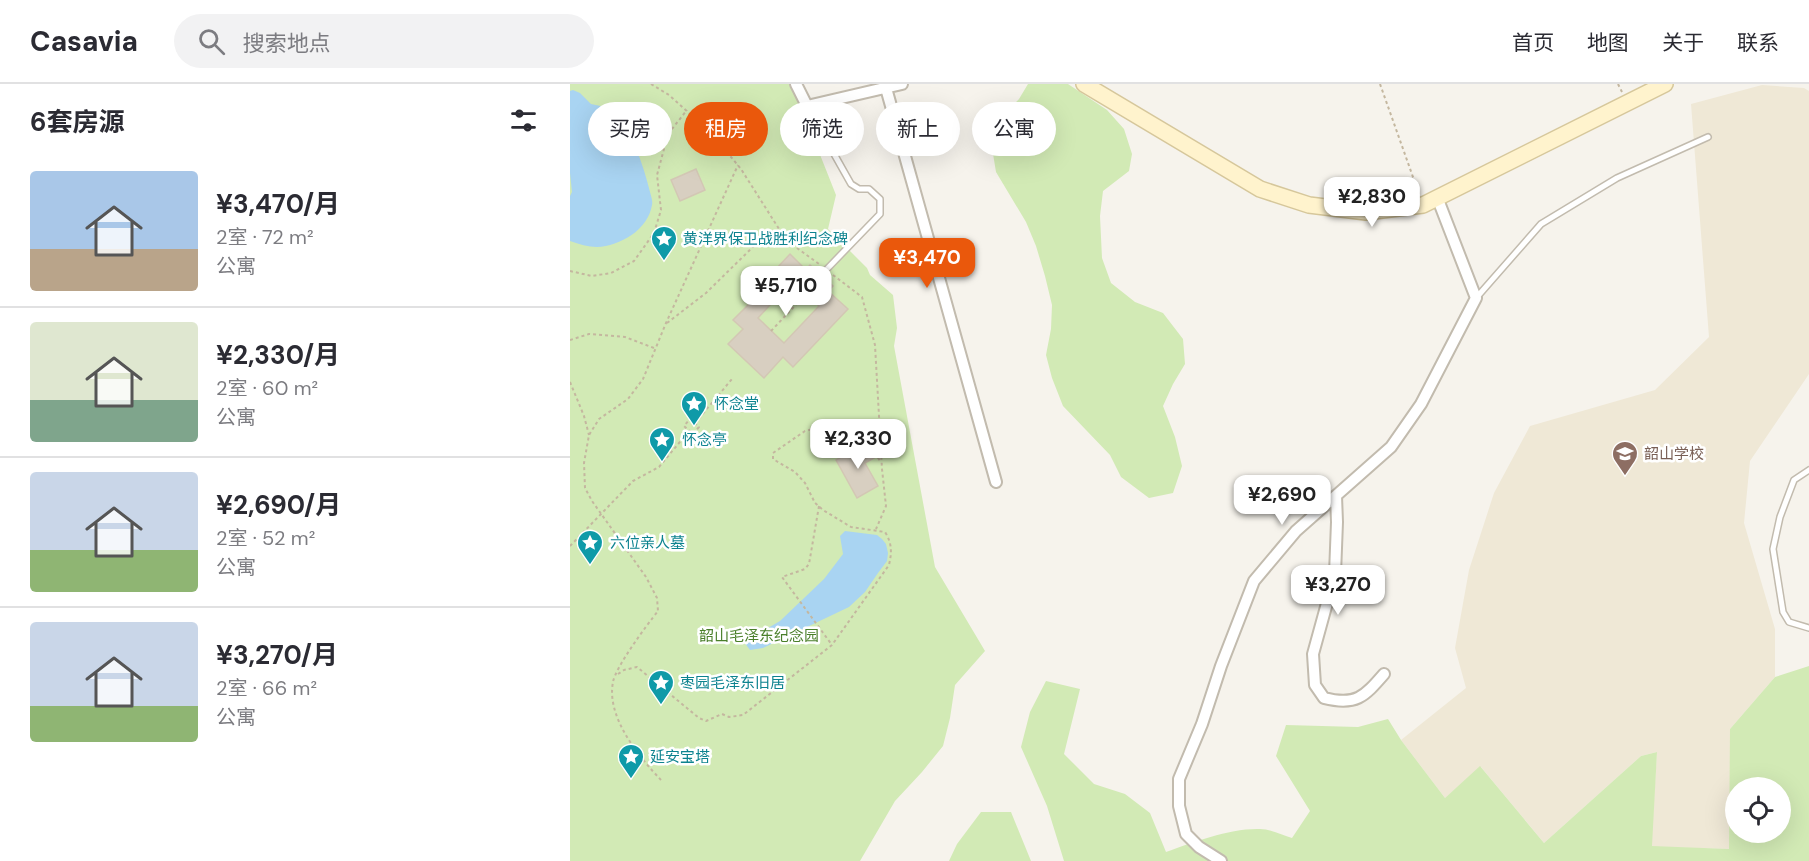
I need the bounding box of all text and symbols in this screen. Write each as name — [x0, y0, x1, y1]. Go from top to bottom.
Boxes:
search box — [174, 14, 594, 68]
text: Casavia — [30, 23, 138, 60]
icon: search — [195, 25, 228, 58]
text: 搜索地点 — [243, 29, 331, 58]
text: 首页 — [1512, 29, 1554, 57]
text: 地图 — [1587, 29, 1629, 57]
text: 关于 — [1662, 29, 1704, 57]
text: 联系 — [1737, 29, 1779, 57]
chip: 买房 — [588, 102, 672, 156]
chip: 租房 — [684, 102, 768, 156]
chip: 筛选 — [780, 102, 864, 156]
chip: 新上 — [876, 102, 960, 156]
chip: 公寓 — [972, 102, 1056, 156]
icon: filters — [507, 104, 540, 137]
text: 6套房源 — [30, 105, 124, 139]
pin: ¥2,830 — [1323, 177, 1421, 228]
text: ¥2,830 — [1338, 183, 1406, 209]
text: ¥3,470/月 — [216, 187, 340, 221]
icon: home — [78, 195, 150, 267]
text: 2室 · 72 m² — [216, 224, 314, 250]
place icon: 黄洋界保卫战胜利纪念碑 — [649, 224, 679, 262]
place label: 黄洋界保卫战胜利纪念碑 — [683, 229, 848, 249]
pin: ¥3,470 — [878, 238, 976, 289]
text: ¥3,470 — [893, 244, 961, 270]
text: 公寓 — [216, 253, 256, 279]
pin: ¥5,710 — [737, 266, 835, 317]
text: ¥5,710 — [755, 272, 817, 298]
text: ¥2,330/月 — [216, 338, 340, 372]
icon: home — [78, 346, 150, 418]
text: 2室 · 60 m² — [216, 375, 318, 401]
place icon: 怀念堂 — [679, 389, 709, 427]
place label: 怀念堂 — [714, 394, 759, 414]
text: 公寓 — [216, 404, 256, 430]
pin: ¥2,330 — [809, 419, 907, 470]
place icon: 怀念亭 — [647, 425, 677, 463]
text: ¥2,330 — [824, 425, 892, 451]
place label: 怀念亭 — [682, 430, 727, 450]
school or university icon: 韶山学校 — [1610, 439, 1640, 477]
place label: 韶山学校 — [1644, 444, 1704, 464]
pin: ¥2,690 — [1233, 475, 1331, 526]
text: ¥2,690 — [1248, 481, 1316, 507]
text: ¥2,690/月 — [216, 488, 341, 522]
icon: home — [78, 496, 150, 568]
text: 2室 · 52 m² — [216, 525, 315, 551]
place icon: 六位亲人墓 — [575, 528, 605, 566]
place label: 六位亲人墓 — [610, 533, 685, 553]
text: 公寓 — [216, 554, 256, 580]
pin: ¥3,270 — [1289, 565, 1387, 616]
text: ¥3,270 — [1305, 571, 1371, 597]
park label: 韶山毛泽东纪念园 — [699, 626, 819, 646]
text: ¥3,270/月 — [216, 638, 338, 672]
icon: home — [78, 646, 150, 718]
place icon: 枣园毛泽东旧居 — [646, 668, 676, 706]
place label: 枣园毛泽东旧居 — [680, 673, 785, 693]
text: 2室 · 66 m² — [216, 675, 317, 701]
text: 公寓 — [216, 704, 256, 730]
place icon: 延安宝塔 — [616, 742, 646, 780]
place label: 延安宝塔 — [650, 747, 710, 767]
map controls — [1725, 777, 1791, 843]
button: locate — [1725, 777, 1791, 843]

